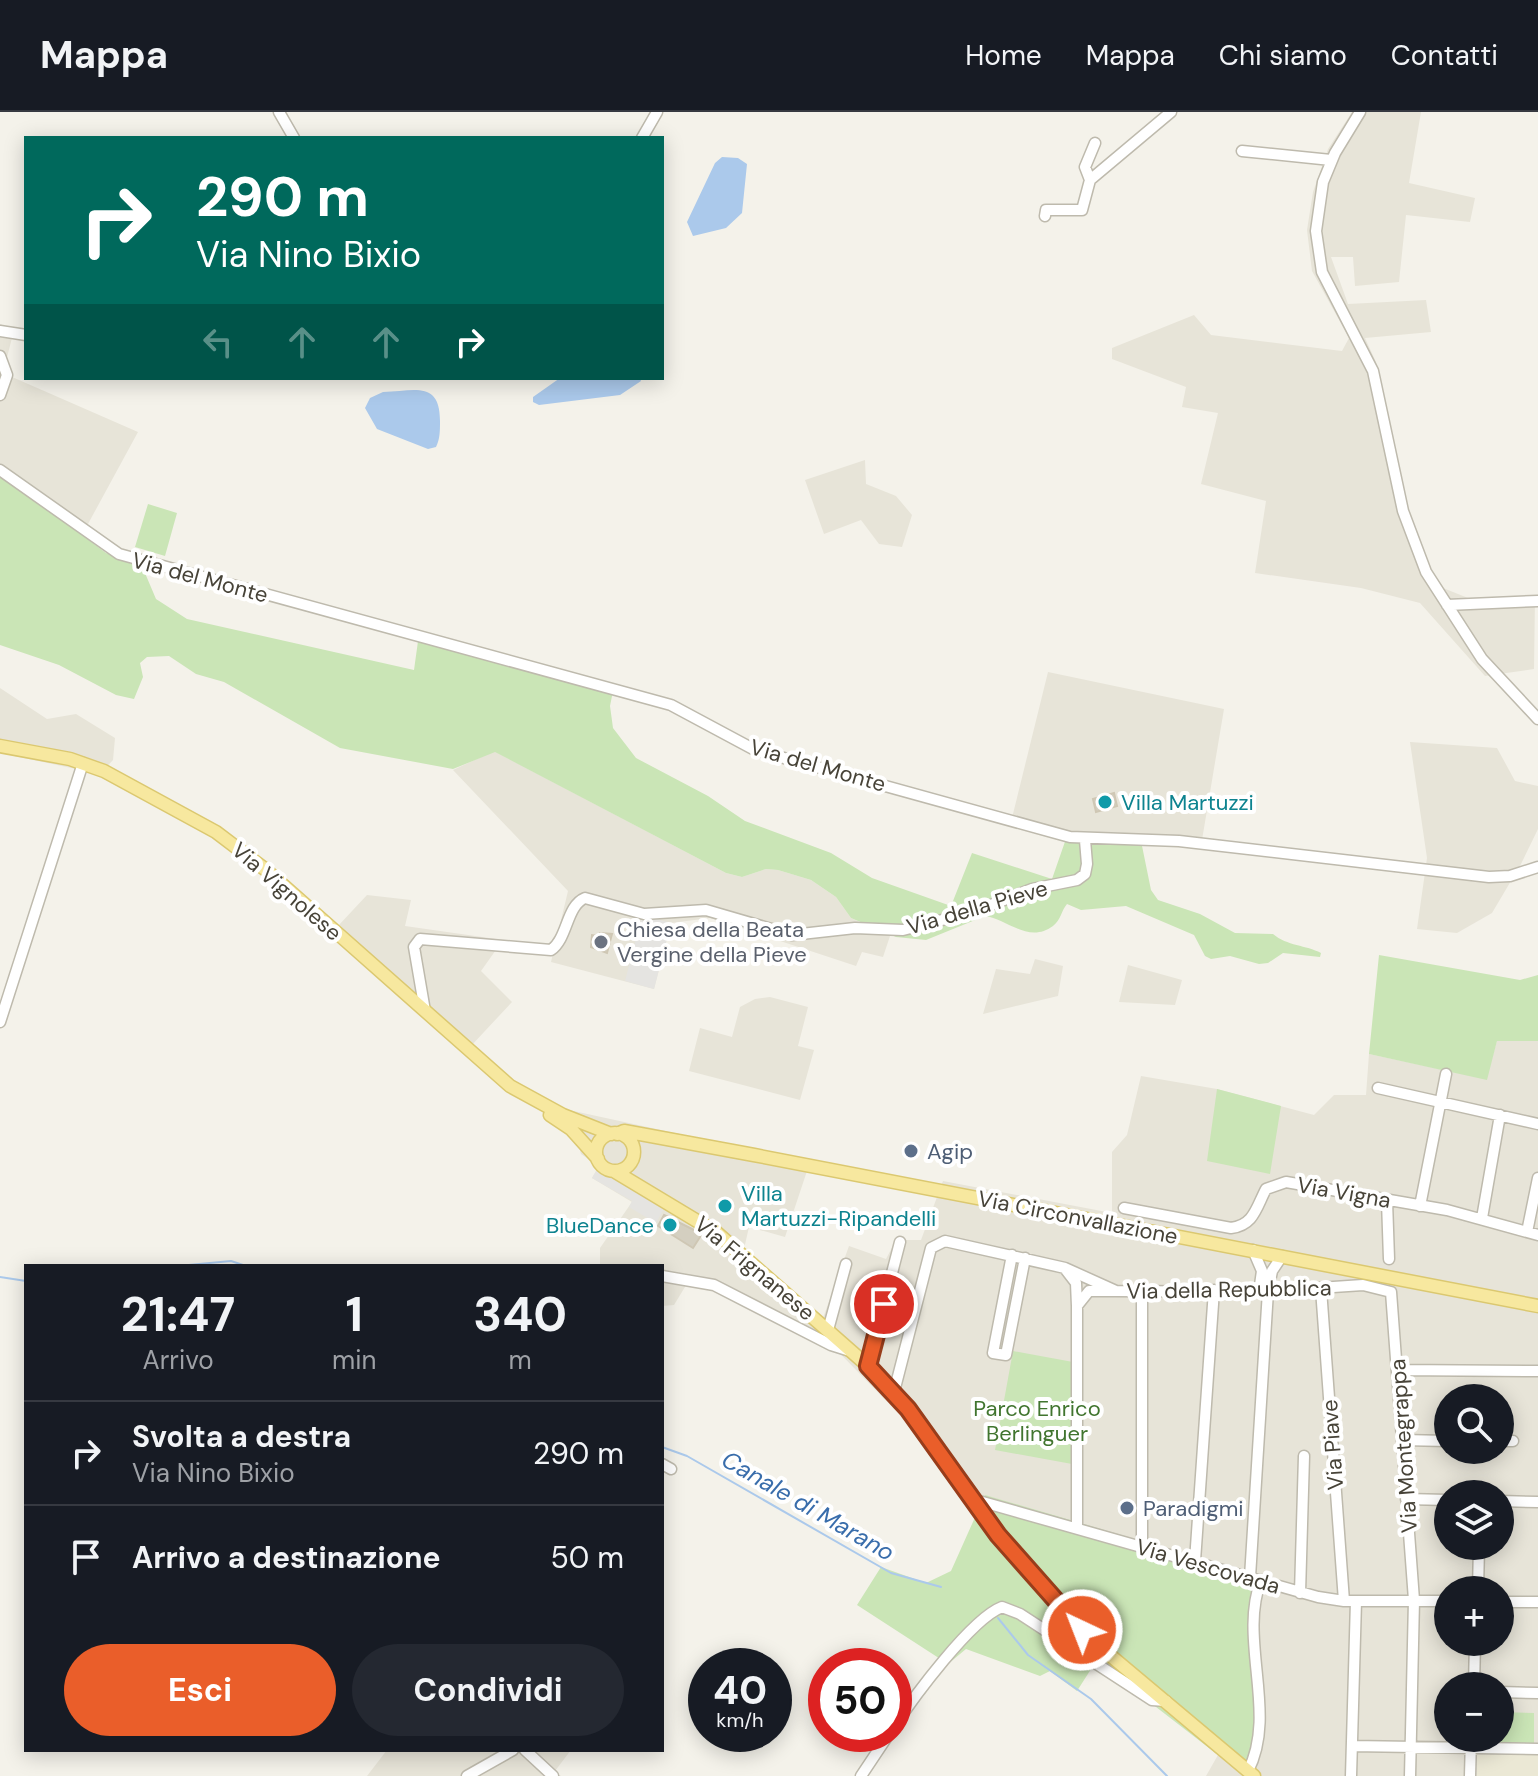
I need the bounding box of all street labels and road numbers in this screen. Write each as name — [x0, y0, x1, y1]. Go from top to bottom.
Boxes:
street label: Via del Monte — [129, 545, 271, 610]
street label: Via del Monte — [747, 732, 889, 799]
street label: Via Vignolese — [226, 836, 348, 947]
street label: Via della Pieve — [903, 874, 1051, 941]
street label: Via Vigna — [1295, 1170, 1393, 1215]
street label: Via Circonvallazione — [976, 1184, 1180, 1251]
street label: Via Frignanese — [688, 1210, 821, 1327]
street label: Via della Repubblica — [1126, 1273, 1332, 1306]
street label: Via Montegrappa — [1383, 1358, 1424, 1534]
street label: Via Piave — [1315, 1399, 1350, 1491]
street label: Via Vescovada — [1132, 1532, 1283, 1601]

